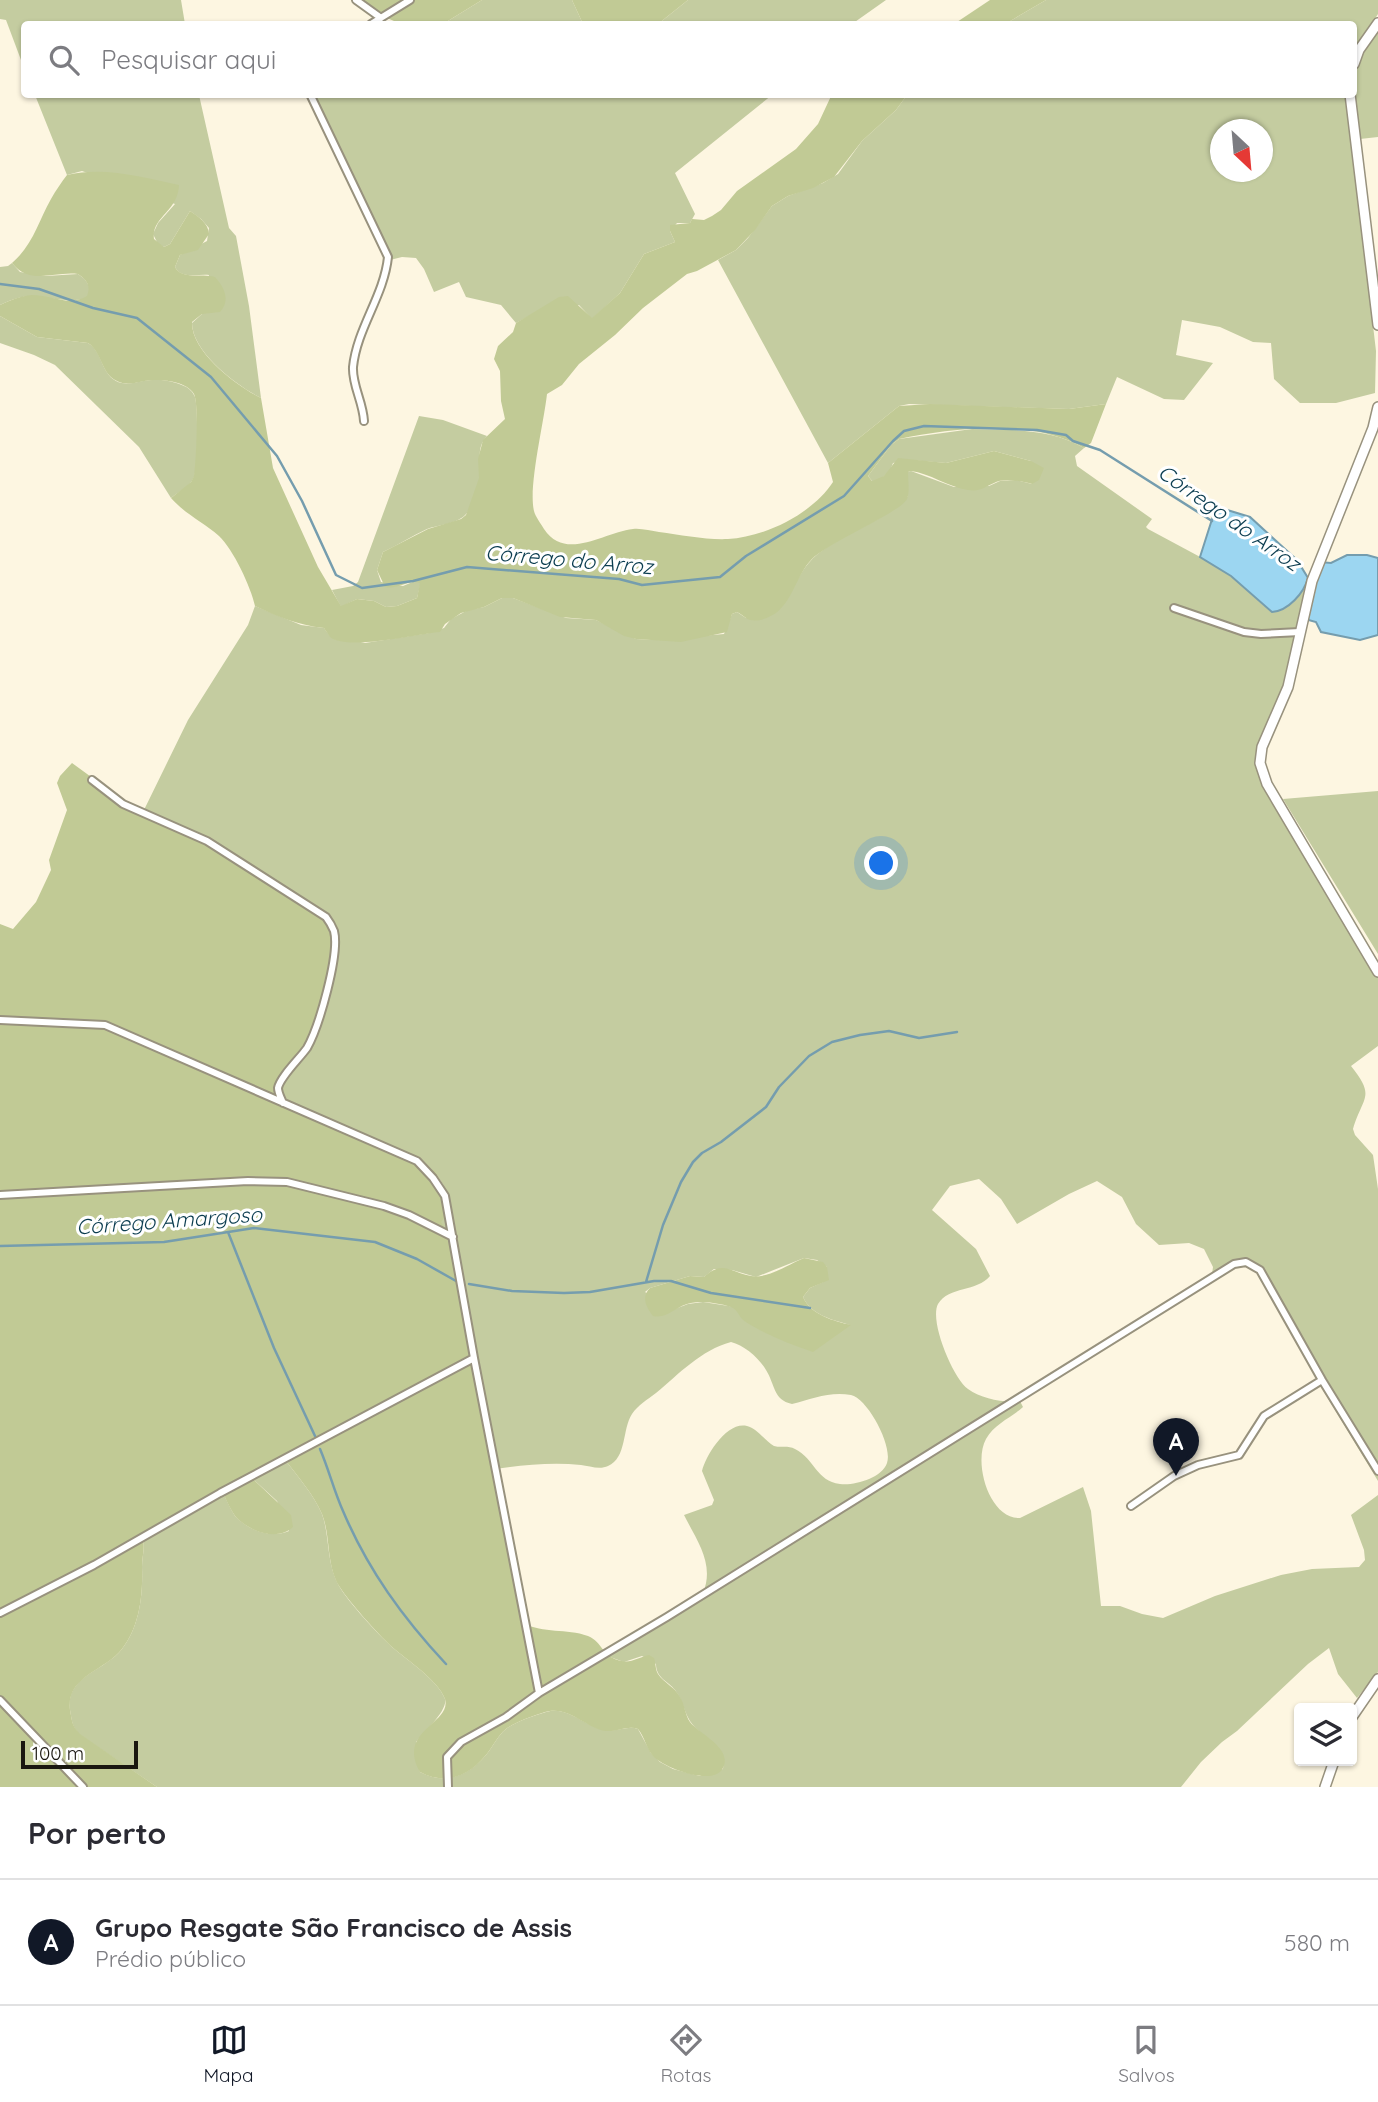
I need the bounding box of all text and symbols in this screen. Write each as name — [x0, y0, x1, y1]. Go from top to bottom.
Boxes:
search box — [21, 21, 1357, 98]
icon: search — [45, 41, 83, 79]
text: Pesquisar aqui — [101, 43, 276, 76]
north arrow — [1210, 119, 1273, 182]
water label: Córrego do Arroz — [1153, 458, 1307, 577]
water label: Córrego do Arroz — [484, 539, 656, 579]
your location — [864, 846, 898, 880]
water label: Córrego Amargoso — [75, 1200, 264, 1239]
pin: A — [1153, 1418, 1199, 1476]
map controls — [1294, 1703, 1357, 1766]
button: layers — [1294, 1703, 1357, 1766]
scale bar — [21, 1738, 138, 1770]
text: 100 m — [32, 1741, 84, 1765]
text: Por perto — [28, 1814, 166, 1852]
text: Grupo Resgate São Francisco de Assis — [95, 1911, 572, 1944]
text: A — [44, 1928, 58, 1957]
text: 580 m — [1284, 1928, 1350, 1957]
text: Prédio público — [95, 1944, 246, 1973]
tab: Mapa — [203, 2021, 254, 2087]
tab: Rotas — [660, 2021, 711, 2087]
tab: Salvos — [1118, 2021, 1175, 2087]

